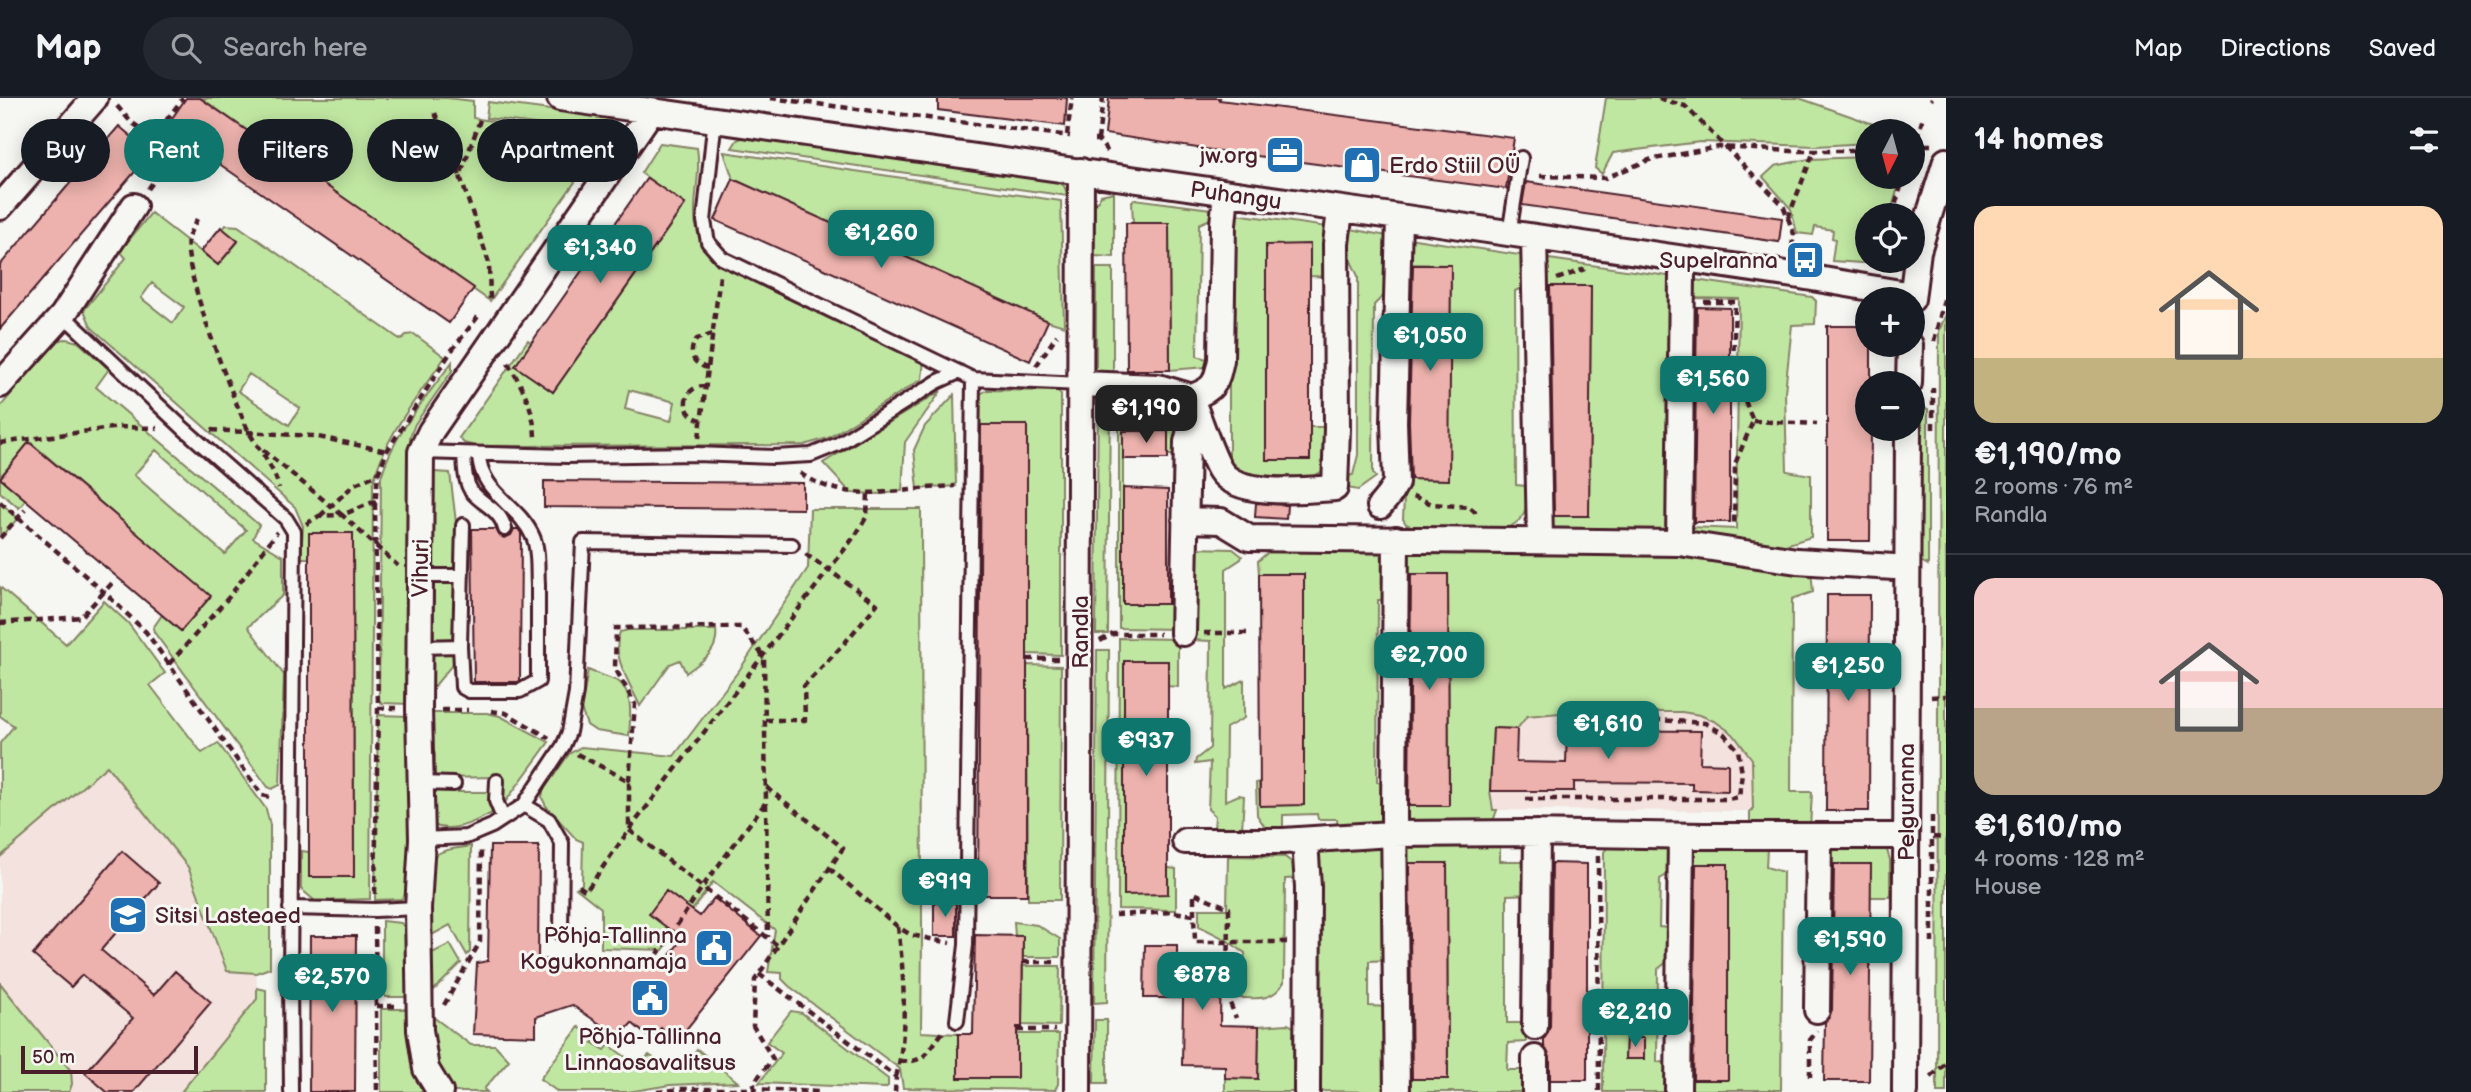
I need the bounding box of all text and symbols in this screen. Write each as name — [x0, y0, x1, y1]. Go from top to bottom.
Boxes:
search box — [143, 17, 633, 80]
text: Map — [35, 28, 101, 68]
icon: search — [167, 29, 205, 67]
text: Search here — [223, 33, 367, 64]
text: Map — [2134, 34, 2182, 63]
text: Directions — [2220, 34, 2331, 63]
text: Saved — [2369, 34, 2436, 63]
chip: Buy — [21, 119, 110, 182]
chip: Rent — [124, 119, 224, 182]
chip: Filters — [238, 119, 353, 182]
chip: New — [367, 119, 463, 182]
chip: Apartment — [477, 119, 638, 182]
north arrow — [1855, 119, 1925, 189]
map controls — [1855, 119, 1925, 441]
icon: filters — [2405, 121, 2443, 159]
text: 14 homes — [1974, 122, 2103, 158]
office icon: jw.org — [1264, 134, 1306, 176]
place label: jw.org — [1199, 142, 1258, 170]
shop icon: Erdo Stiil OÜ — [1341, 144, 1383, 186]
place label: Erdo Stiil OÜ — [1389, 152, 1521, 180]
street label: Puhangu — [1188, 176, 1283, 216]
button: locate — [1855, 203, 1925, 273]
pin: €1,260 — [824, 211, 938, 270]
text: €1,260 — [844, 219, 918, 247]
pin: €1,340 — [543, 226, 657, 285]
text: €1,340 — [563, 234, 637, 262]
bus stop icon: Supelranna — [1784, 239, 1826, 281]
place label: Supelranna — [1659, 247, 1778, 275]
icon: home — [2146, 252, 2272, 378]
button: + — [1855, 287, 1925, 357]
pin: €1,050 — [1373, 314, 1487, 373]
text: €1,050 — [1393, 322, 1467, 350]
pin: €1,560 — [1656, 356, 1770, 416]
text: €1,560 — [1676, 365, 1750, 393]
button: − — [1855, 371, 1925, 441]
pin: €1,190 — [1089, 386, 1203, 445]
text: €1,190 — [1111, 394, 1181, 422]
text: €1,190/mo — [1974, 437, 2122, 473]
text: 2 rooms · 76 m² — [1974, 473, 2133, 501]
text: Randla — [1974, 501, 2048, 529]
street label: Vihuri — [406, 538, 436, 598]
street label: Randla — [1067, 595, 1095, 669]
icon: home — [2146, 624, 2272, 750]
pin: €2,700 — [1372, 632, 1486, 692]
text: €2,700 — [1390, 641, 1468, 669]
pin: €1,250 — [1791, 644, 1905, 703]
text: €1,250 — [1811, 652, 1885, 680]
pin: €1,610 — [1551, 702, 1665, 761]
text: €1,610 — [1573, 710, 1643, 738]
pin: €937 — [1105, 718, 1187, 778]
text: €937 — [1118, 727, 1174, 755]
street label: Pelguranna — [1893, 743, 1921, 861]
text: €1,610/mo — [1974, 809, 2122, 845]
text: 4 rooms · 128 m² — [1974, 845, 2145, 873]
pin: €919 — [904, 860, 986, 919]
text: €919 — [918, 868, 972, 896]
text: House — [1974, 873, 2041, 901]
school or university icon: Sitsi Lasteaed — [107, 894, 149, 936]
place label: Sitsi Lasteaed — [155, 902, 301, 930]
pin: €1,590 — [1793, 918, 1907, 977]
place label: Põhja-Tallinna Kogukonnamaja — [520, 922, 687, 976]
text: €1,590 — [1813, 926, 1887, 954]
public building icon: Põhja-Tallinna Kogukonnamaja — [693, 927, 735, 969]
pin: €878 — [1161, 953, 1243, 1012]
pin: €2,570 — [275, 954, 389, 1014]
text: €878 — [1173, 961, 1231, 989]
text: €2,570 — [294, 963, 370, 991]
public building icon: Põhja-Tallinna Linnaosavalitsus — [629, 977, 671, 1019]
pin: €2,210 — [1578, 990, 1692, 1049]
text: €2,210 — [1598, 998, 1672, 1026]
place label: Põhja-Tallinna Linnaosavalitsus — [564, 1023, 736, 1077]
scale bar — [21, 1043, 198, 1075]
text: 50 m — [32, 1046, 75, 1069]

